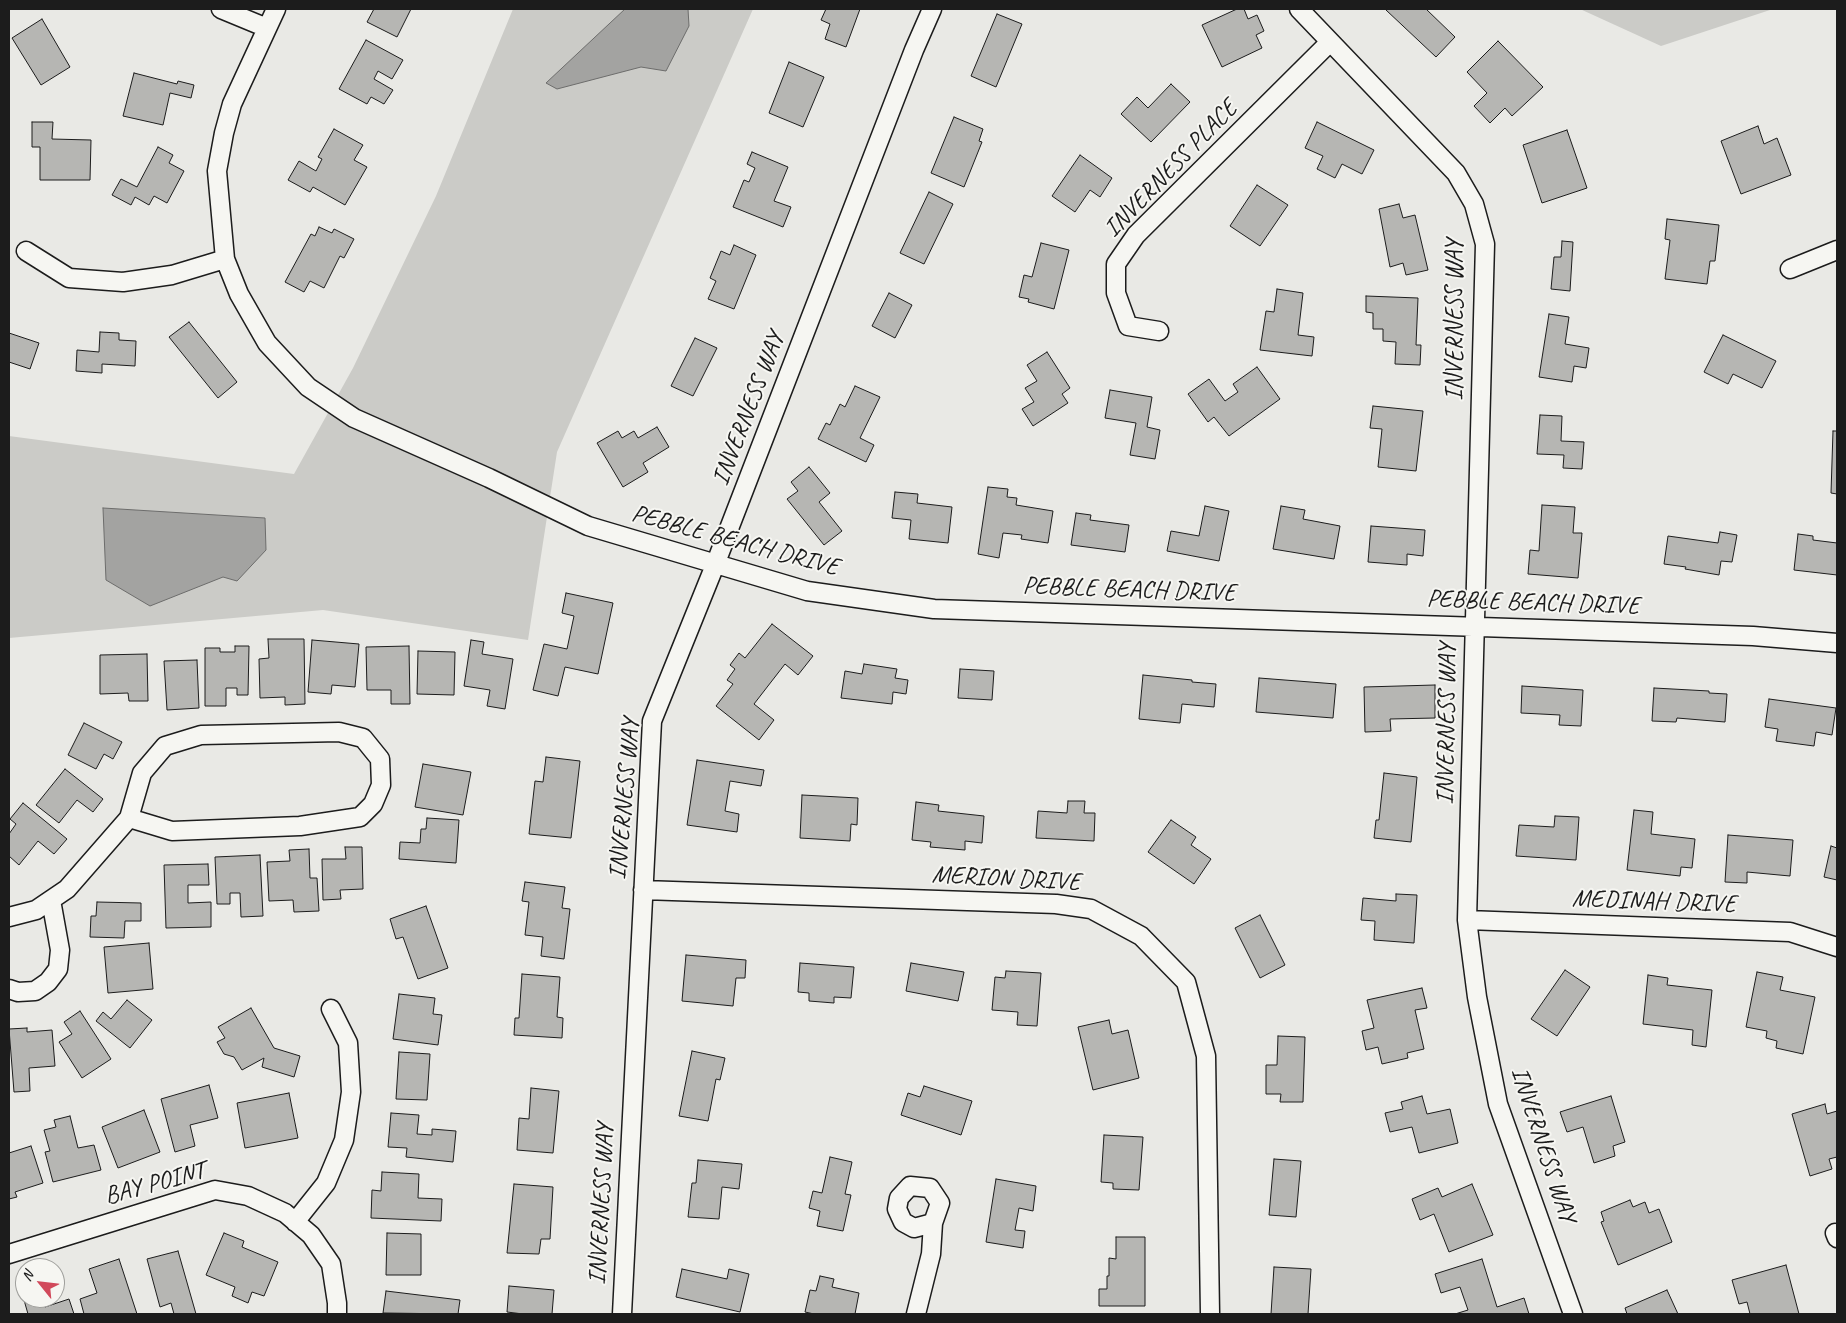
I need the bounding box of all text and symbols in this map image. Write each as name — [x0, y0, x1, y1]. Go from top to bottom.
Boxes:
street label: INVERNESS PLACE — [1098, 94, 1244, 244]
street label: INVERNESS WAY — [1440, 239, 1470, 401]
street label: INVERNESS WAY — [706, 328, 792, 490]
street label: PEBBLE BEACH DRIVE — [628, 499, 842, 583]
street label: PEBBLE BEACH DRIVE — [1022, 571, 1236, 609]
street label: PEBBLE BEACH DRIVE — [1426, 584, 1640, 622]
street label: INVERNESS WAY — [1431, 643, 1463, 805]
street label: INVERNESS WAY — [603, 717, 647, 881]
street label: MERION DRIVE — [931, 860, 1081, 898]
street label: MEDINAH DRIVE — [1571, 884, 1737, 920]
street label: INVERNESS WAY — [1504, 1064, 1582, 1226]
street label: INVERNESS WAY — [583, 1123, 621, 1285]
street label: BAY POINT — [101, 1156, 209, 1212]
north arrow — [15, 1258, 65, 1308]
text: N — [18, 1268, 37, 1284]

